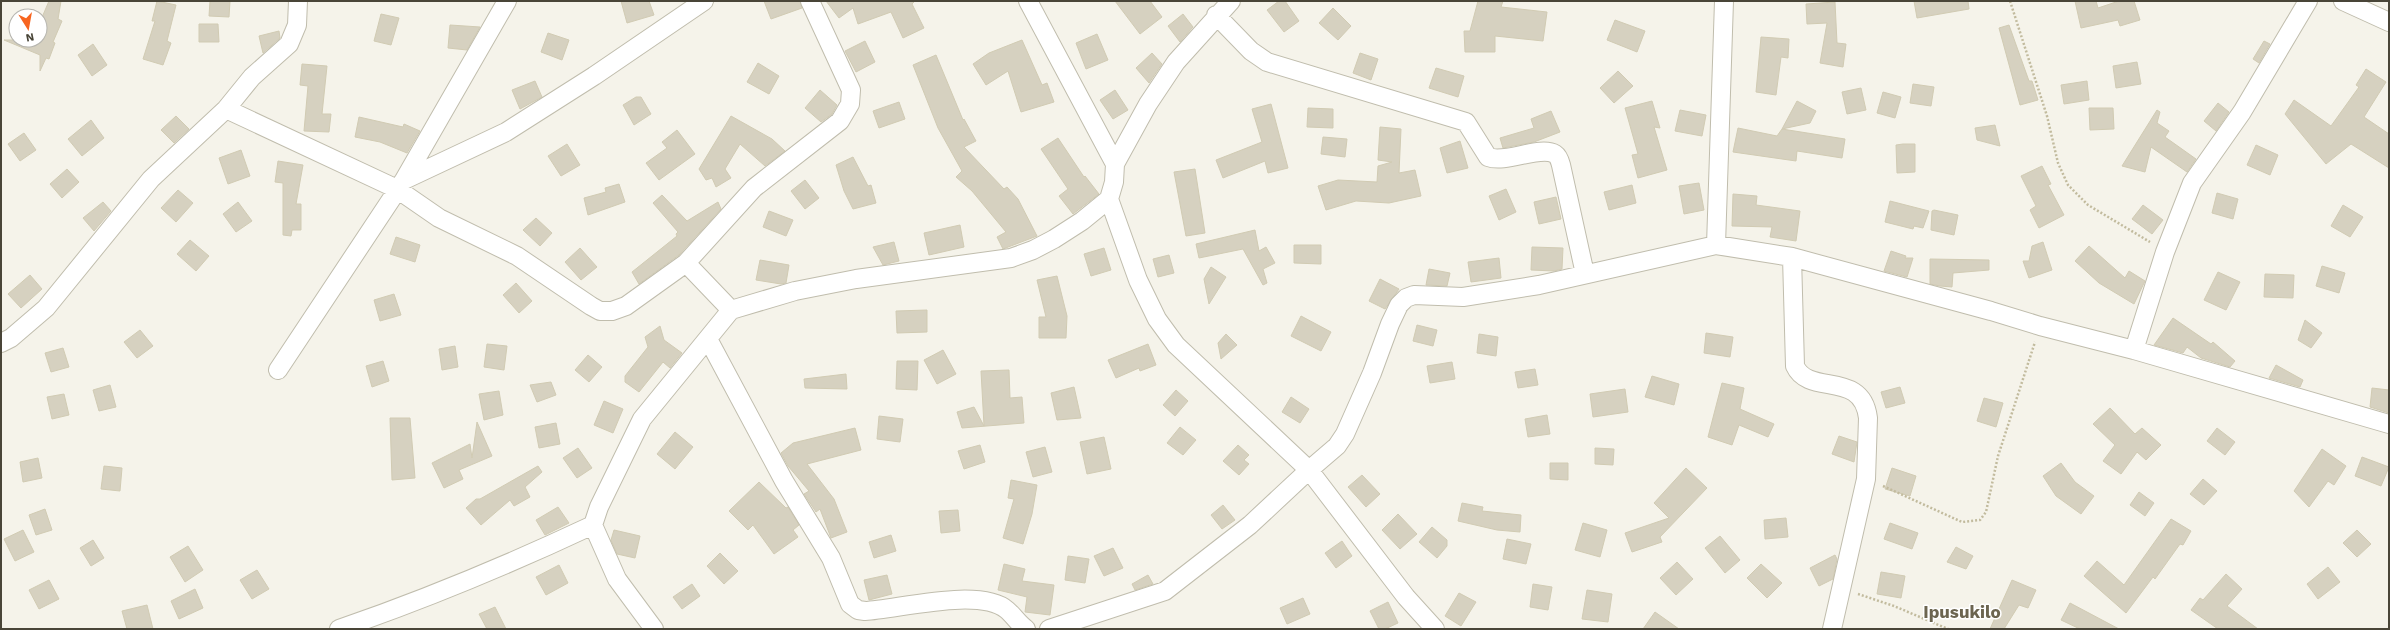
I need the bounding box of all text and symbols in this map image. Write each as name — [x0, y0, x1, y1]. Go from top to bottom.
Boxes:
north arrow — [8, 8, 48, 48]
text: N — [25, 30, 35, 44]
district label: Ipusukilo — [1923, 602, 2001, 622]

